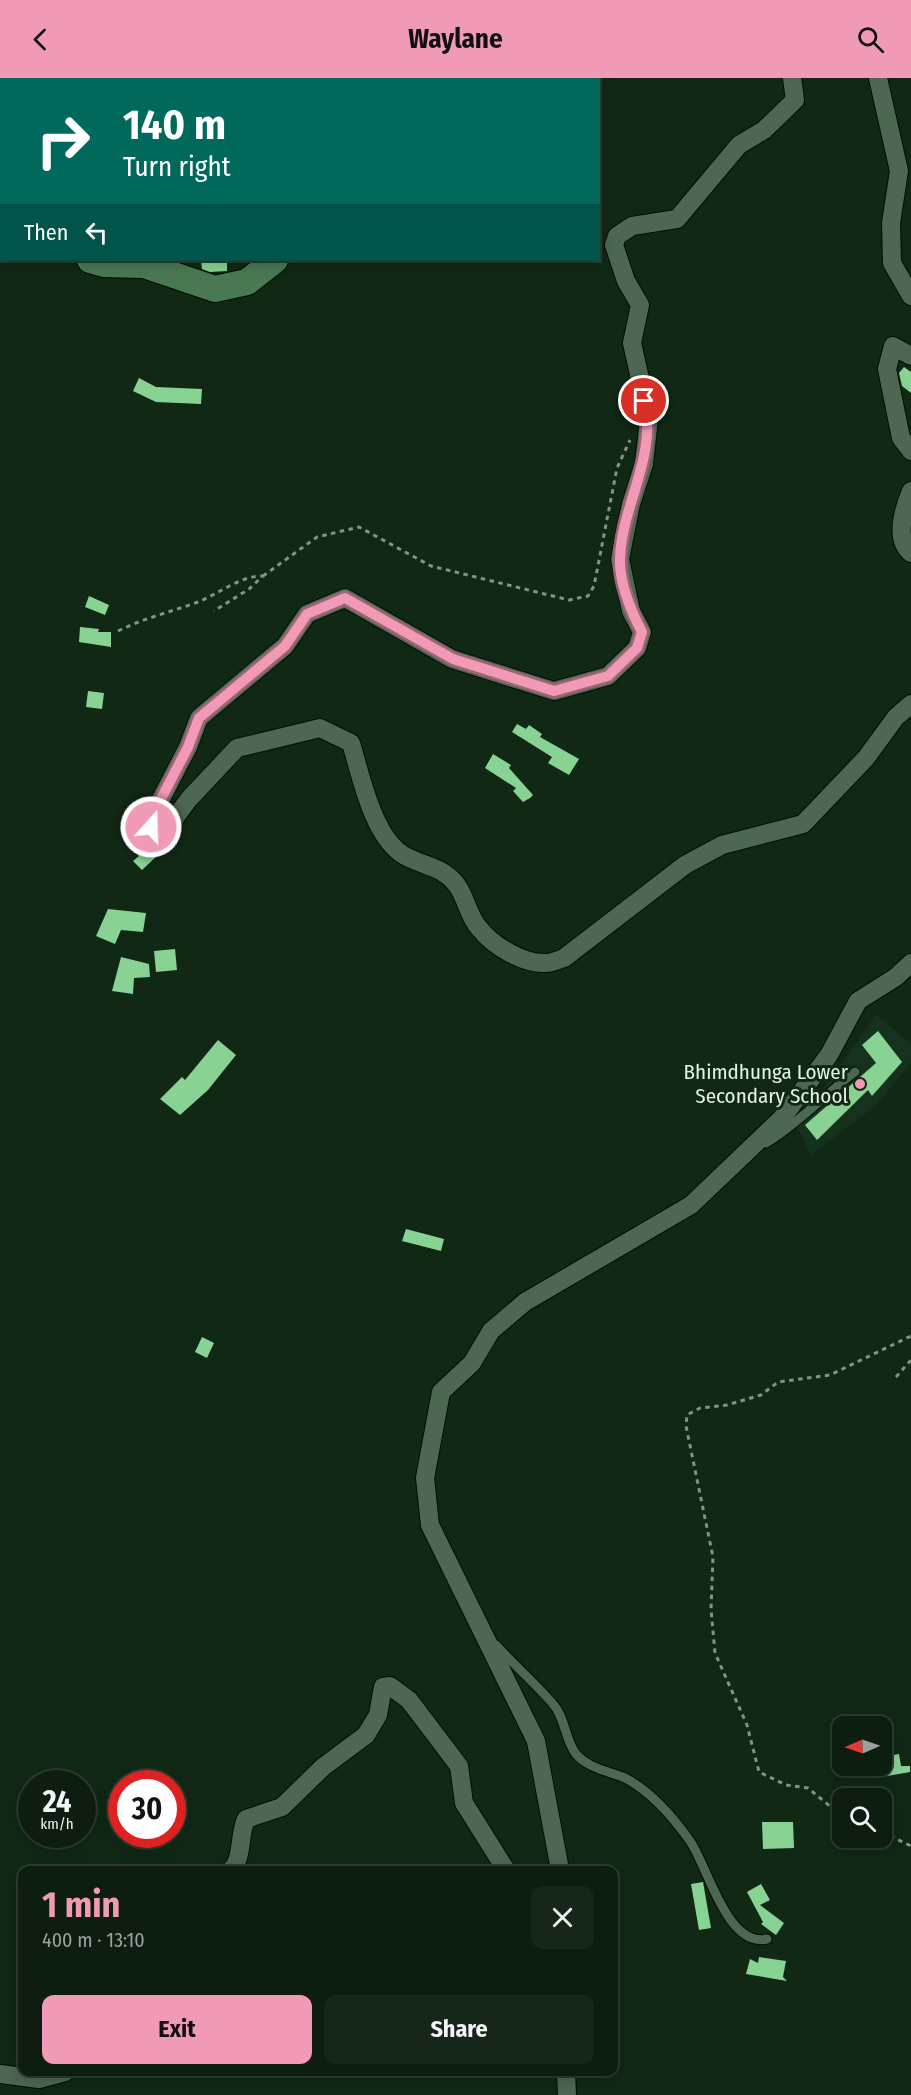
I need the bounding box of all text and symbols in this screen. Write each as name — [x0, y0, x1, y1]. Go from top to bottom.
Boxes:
icon: back — [24, 23, 57, 56]
text: Waylane — [408, 23, 503, 55]
icon: search — [854, 23, 887, 56]
text: 140 m — [123, 100, 226, 150]
icon: right — [24, 102, 102, 180]
text: Turn right — [123, 151, 231, 183]
icon: left — [80, 216, 113, 249]
text: Then — [24, 219, 68, 246]
pin — [618, 375, 669, 426]
icon: arrive — [627, 384, 660, 417]
position arrow — [119, 795, 183, 859]
place label: Bhimdhunga Lower Secondary School — [684, 1059, 849, 1109]
marker: Bhimdhunga Lower Secondary School — [853, 1077, 867, 1091]
north arrow — [832, 1716, 892, 1776]
map controls — [832, 1716, 892, 1848]
speed limit sign: 30 — [108, 1770, 186, 1848]
text: 24 — [43, 1784, 71, 1820]
button: search — [832, 1788, 892, 1848]
text: km/h — [40, 1815, 74, 1833]
text: 1 min — [42, 1883, 120, 1927]
button: close — [531, 1886, 594, 1949]
text: 400 m · 13:10 — [42, 1928, 145, 1952]
button: Exit — [42, 1995, 312, 2064]
button: Share — [324, 1995, 594, 2064]

